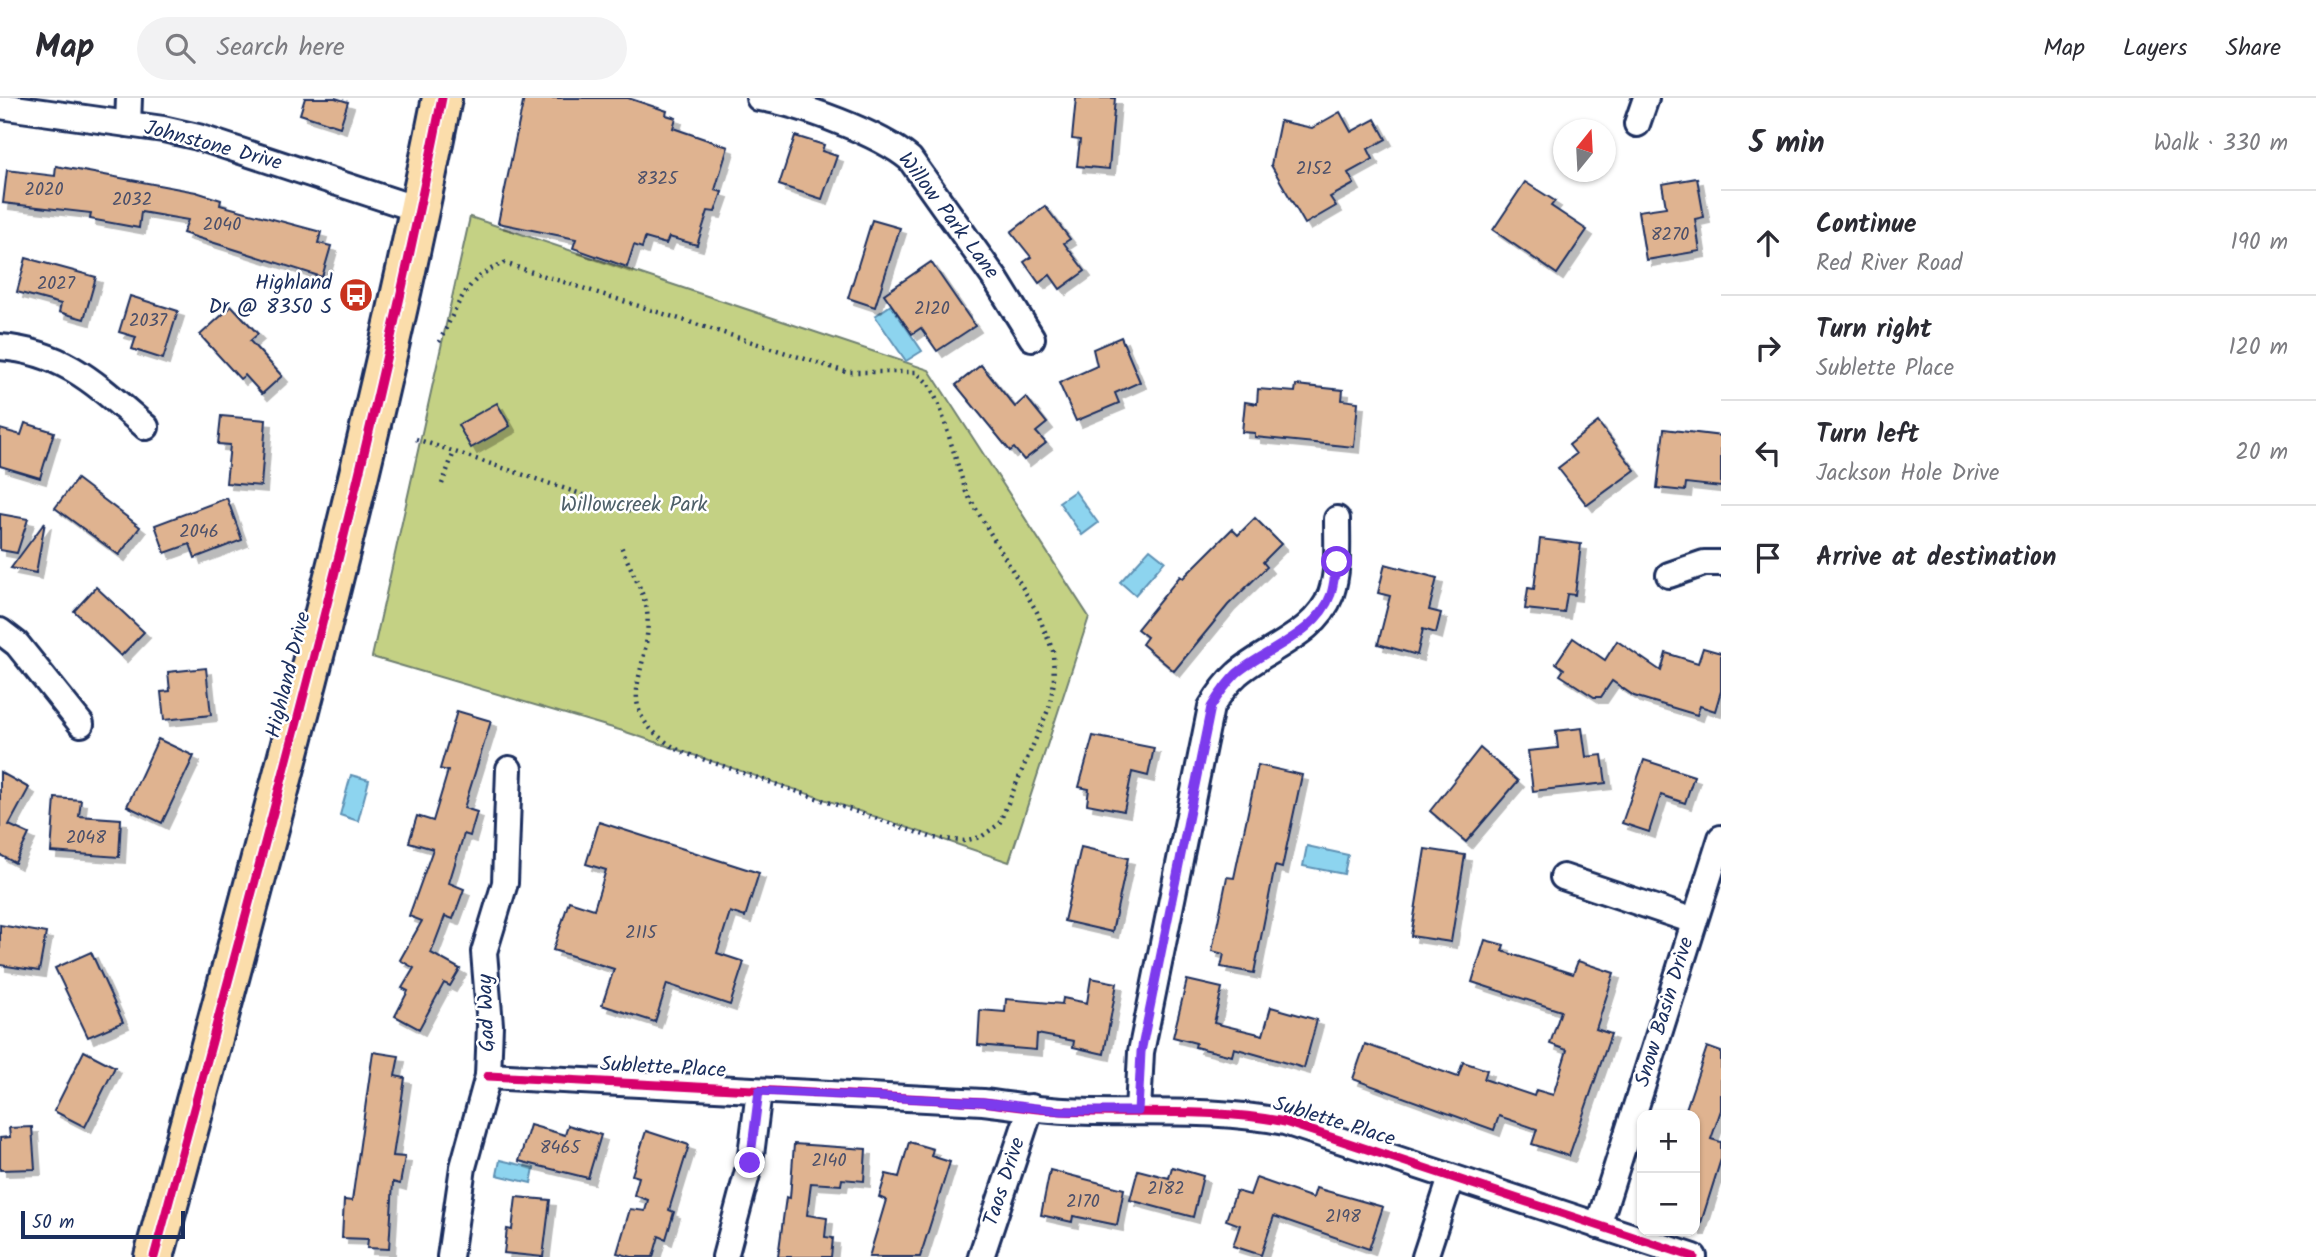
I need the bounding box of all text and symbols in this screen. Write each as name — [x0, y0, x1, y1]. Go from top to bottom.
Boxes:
search box — [137, 17, 627, 80]
text: Map — [35, 22, 95, 75]
text: Search here — [217, 27, 345, 69]
icon: search — [161, 29, 199, 67]
text: Map — [2043, 29, 2085, 68]
text: Layers — [2123, 29, 2187, 68]
text: Share — [2225, 29, 2281, 68]
street label: Johnstone Drive — [141, 112, 286, 180]
north arrow — [1553, 119, 1616, 182]
text: 5 min — [1749, 120, 1825, 168]
text: Walk · 330 m — [2154, 126, 2288, 162]
street label: Willow Park Lane — [889, 145, 1007, 287]
house number: 2152 — [1296, 155, 1332, 184]
house number: 8325 — [636, 165, 679, 194]
house number: 2020 — [25, 176, 63, 205]
house number: 2032 — [112, 186, 152, 215]
text: Continue — [1816, 204, 1917, 246]
house number: 2040 — [203, 211, 241, 240]
house number: 8270 — [1651, 221, 1689, 250]
icon: ahead — [1749, 224, 1787, 262]
text: 190 m — [2231, 225, 2288, 261]
text: Red River Road — [1816, 246, 1962, 282]
place label: Highland Dr @ 8350 S — [208, 267, 333, 324]
house number: 2027 — [37, 270, 76, 299]
bus stop icon: Highland Dr @ 8350 S — [337, 276, 375, 314]
house number: 2120 — [914, 295, 950, 324]
house number: 2037 — [129, 307, 168, 336]
text: Turn right — [1816, 309, 1932, 351]
icon: right — [1749, 329, 1787, 367]
text: 120 m — [2228, 330, 2288, 366]
text: Sublette Place — [1816, 351, 1954, 387]
text: Turn left — [1816, 414, 1919, 456]
icon: left — [1749, 434, 1787, 472]
text: 20 m — [2236, 435, 2288, 471]
text: Jackson Hole Drive — [1816, 456, 1999, 492]
park label: Willowcreek Park — [561, 489, 708, 522]
house number: 2046 — [179, 518, 219, 547]
text: Arrive at destination — [1816, 537, 2056, 579]
icon: arrive — [1749, 539, 1787, 577]
route start — [1321, 546, 1352, 577]
street label: Highland Drive — [257, 608, 321, 742]
house number: 2048 — [66, 824, 106, 853]
house number: 2115 — [625, 919, 658, 948]
street label: Snow Basin Drive — [1627, 933, 1704, 1091]
street label: Gad Way — [469, 973, 505, 1052]
street label: Sublette Place — [599, 1048, 727, 1088]
street label: Sublette Place — [1269, 1088, 1400, 1156]
map controls — [1637, 1110, 1700, 1236]
button: + — [1637, 1110, 1700, 1173]
street label: Taos Drive — [975, 1133, 1035, 1231]
house number: 8465 — [540, 1134, 582, 1163]
route end — [734, 1147, 765, 1178]
house number: 2140 — [811, 1147, 847, 1176]
button: − — [1637, 1173, 1700, 1236]
house number: 2182 — [1147, 1175, 1185, 1204]
house number: 2170 — [1066, 1188, 1100, 1217]
house number: 2198 — [1325, 1203, 1361, 1232]
scale bar — [21, 1208, 186, 1240]
text: 50 m — [32, 1208, 74, 1238]

